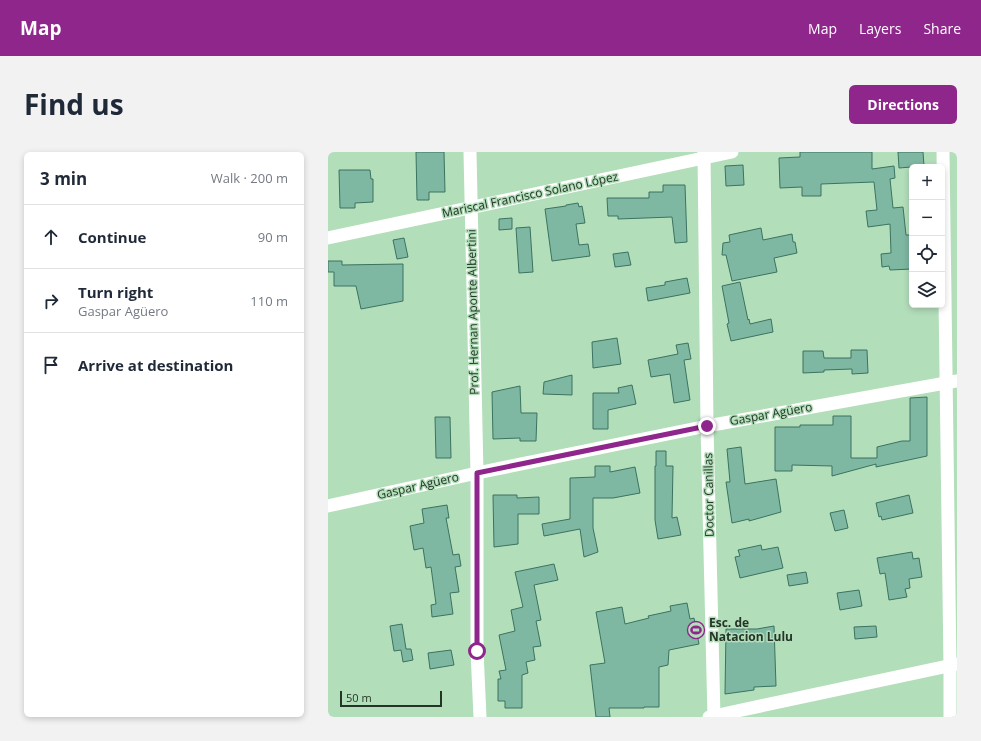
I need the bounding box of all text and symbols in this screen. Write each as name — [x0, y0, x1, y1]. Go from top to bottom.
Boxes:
text: Map — [20, 15, 61, 41]
text: Map — [808, 19, 837, 38]
text: Layers — [859, 19, 901, 38]
text: Share — [923, 19, 961, 38]
text: Find us — [24, 85, 124, 123]
button: Directions — [849, 85, 957, 124]
map controls — [909, 164, 945, 308]
button: + — [909, 164, 945, 200]
text: 3 min — [40, 167, 87, 190]
street label: Mariscal Francisco Solano López — [440, 167, 620, 222]
text: Walk · 200 m — [211, 169, 288, 187]
button: − — [909, 200, 945, 236]
icon: ahead — [40, 226, 62, 248]
text: Continue — [78, 227, 146, 247]
text: 90 m — [258, 228, 288, 246]
street label: Prof. Hernan Aponte Albertini — [463, 229, 482, 395]
button: locate — [909, 236, 945, 272]
button: layers — [909, 272, 945, 308]
text: Turn right — [78, 282, 153, 302]
icon: right — [40, 290, 62, 312]
text: 110 m — [250, 292, 288, 310]
text: Gaspar Agüero — [78, 302, 168, 320]
icon: arrive — [40, 354, 62, 376]
text: Arrive at destination — [78, 355, 233, 375]
street label: Gaspar Agüero — [728, 398, 813, 429]
route end — [698, 417, 716, 435]
street label: Doctor Canillas — [699, 452, 718, 537]
street label: Gaspar Agüero — [375, 468, 460, 503]
place label: Esc. de Natacion Lulu — [709, 614, 793, 645]
sports icon: Esc. de Natacion Lulu — [686, 620, 706, 640]
route start — [468, 642, 486, 660]
scale bar — [340, 689, 442, 708]
text: 50 m — [346, 690, 372, 705]

